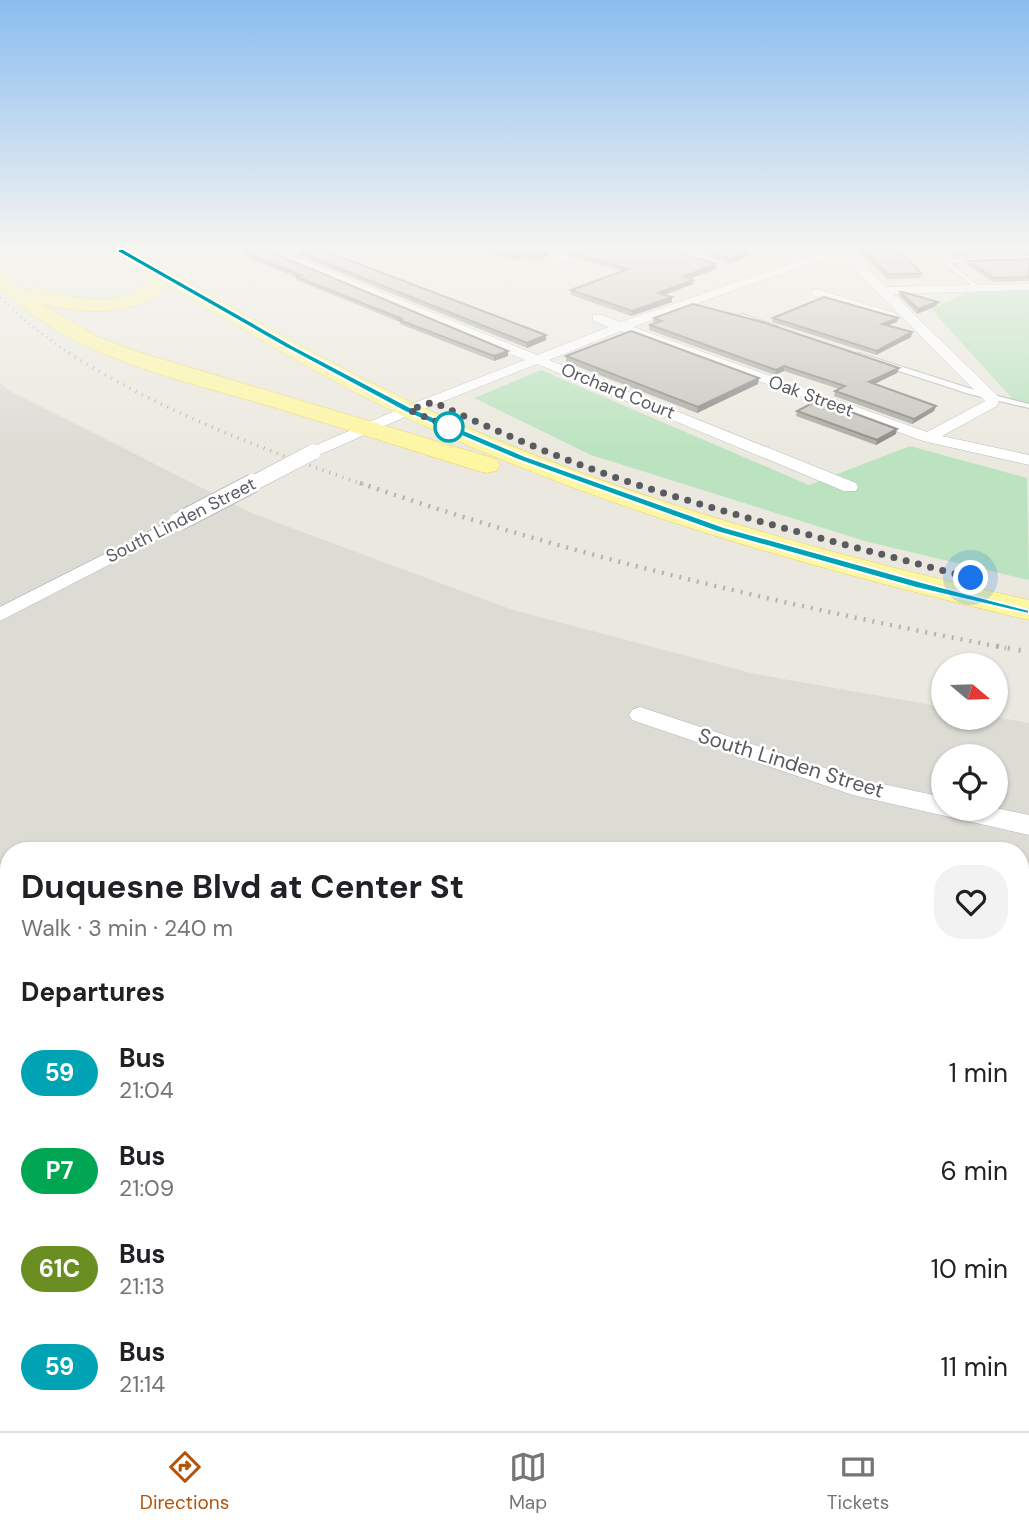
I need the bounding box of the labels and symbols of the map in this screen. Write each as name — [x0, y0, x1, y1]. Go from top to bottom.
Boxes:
street label: Orchard Court — [558, 357, 678, 425]
street label: Oak Street — [765, 370, 857, 422]
unlabelled marker — [434, 412, 464, 442]
street label: South Linden Street — [102, 472, 260, 568]
your location — [953, 560, 988, 595]
north arrow — [931, 653, 1008, 730]
street label: South Linden Street — [695, 721, 887, 805]

